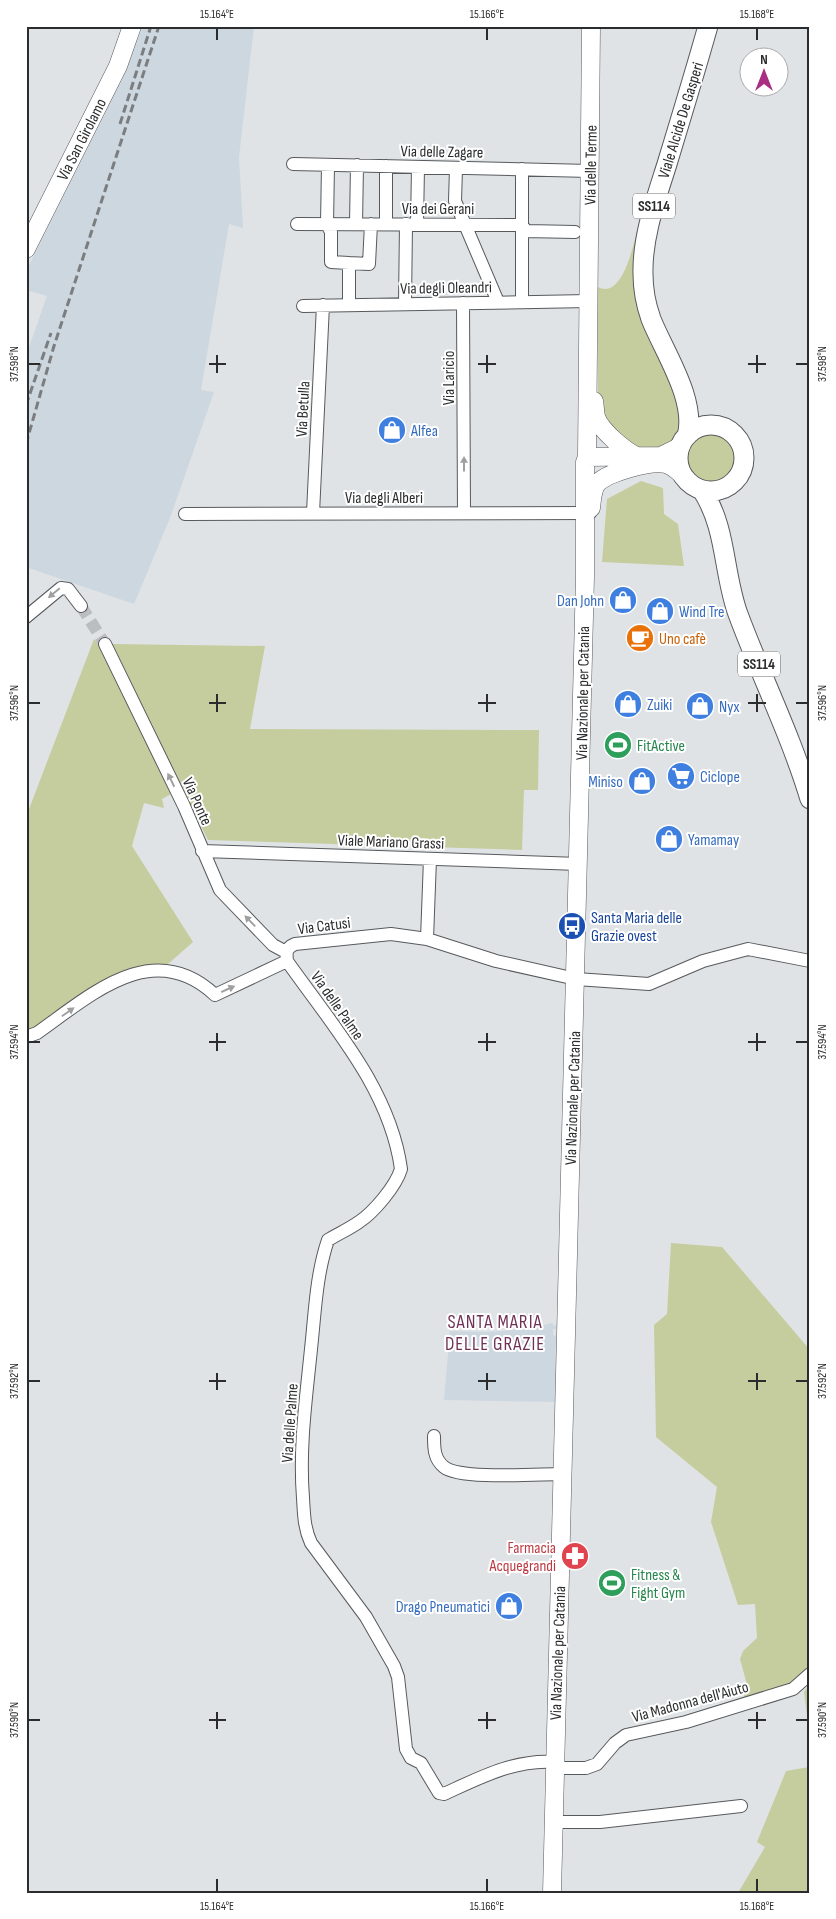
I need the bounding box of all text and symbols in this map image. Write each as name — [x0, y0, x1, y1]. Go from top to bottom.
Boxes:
text: 15.164°E — [200, 7, 234, 22]
text: 15.166°E — [470, 7, 504, 22]
text: 15.168°E — [740, 7, 774, 22]
north arrow — [738, 48, 788, 98]
text: N — [760, 51, 768, 68]
street label: Viale Alcide De Gasperi — [655, 60, 708, 181]
street label: Via San Girolamo — [54, 96, 111, 184]
street label: Via delle Terme — [581, 125, 602, 205]
street label: Via delle Zagare — [401, 142, 483, 163]
road number: SS114 — [633, 194, 675, 218]
street label: Via dei Gerani — [402, 200, 474, 219]
street label: Via degli Oleandri — [400, 278, 492, 299]
text: 37.598°N — [7, 346, 22, 382]
text: 37.598°N — [815, 346, 830, 382]
street label: Via Laricio — [440, 351, 459, 405]
street label: Via Betulla — [293, 381, 314, 438]
shop icon: Alfea — [377, 415, 407, 445]
place label: Alfea — [410, 422, 438, 441]
one-way arrow — [460, 456, 468, 472]
street label: Via degli Alberi — [345, 489, 423, 508]
shop icon: Dan John — [608, 585, 638, 615]
one-way arrow — [48, 588, 61, 599]
place label: Dan John — [557, 592, 604, 611]
shop icon: Wind Tre — [645, 596, 675, 626]
place label: Wind Tre — [679, 603, 725, 622]
cafe icon: Uno cafè — [625, 623, 655, 653]
street label: Via Nazionale per Catania — [573, 626, 594, 760]
place label: Uno cafè — [659, 630, 706, 649]
road number: SS114 — [738, 652, 780, 676]
text: 37.596°N — [7, 685, 22, 721]
text: 37.596°N — [815, 685, 830, 721]
shop icon: Zuiki — [613, 689, 643, 719]
shop icon: Nyx — [685, 691, 715, 721]
place label: Zuiki — [647, 696, 672, 715]
place label: Nyx — [719, 698, 739, 717]
sports icon: FitActive — [603, 730, 633, 760]
place label: FitActive — [637, 737, 685, 756]
supermarket icon: Ciclope — [666, 761, 696, 791]
shop icon: Miniso — [627, 766, 657, 796]
place label: Ciclope — [700, 768, 740, 787]
one-way arrow — [167, 773, 175, 788]
place label: Miniso — [588, 773, 623, 792]
street label: Via Ponte — [178, 775, 216, 829]
shop icon: Yamamay — [654, 824, 684, 854]
street label: Viale Mariano Grassi — [337, 831, 445, 854]
place label: Yamamay — [688, 831, 739, 850]
place label: Santa Maria delle Grazie ovest — [591, 909, 682, 946]
bus stop icon: Santa Maria delle Grazie ovest — [557, 911, 587, 941]
street label: Via Catusi — [297, 914, 352, 939]
one-way arrow — [244, 915, 256, 927]
street label: Via delle Palme — [306, 968, 367, 1044]
one-way arrow — [221, 985, 235, 993]
one-way arrow — [61, 1007, 74, 1017]
text: 37.594°N — [7, 1024, 22, 1060]
text: 37.594°N — [815, 1024, 830, 1060]
street label: Via Nazionale per Catania — [562, 1031, 585, 1165]
district label: SANTA MARIA DELLE GRAZIE — [445, 1311, 545, 1356]
text: 37.592°N — [7, 1363, 22, 1399]
text: 37.592°N — [815, 1363, 830, 1399]
street label: Via delle Palme — [278, 1383, 303, 1463]
place label: Farmacia Acquegrandi — [488, 1539, 556, 1576]
pharmacy icon: Farmacia Acquegrandi — [560, 1541, 590, 1571]
place label: Fitness & Fight Gym — [631, 1566, 685, 1603]
sports icon: Fitness & Fight Gym — [597, 1568, 627, 1598]
street label: Via Nazionale per Catania — [547, 1586, 570, 1720]
shop icon: Drago Pneumatici — [494, 1591, 524, 1621]
place label: Drago Pneumatici — [396, 1598, 490, 1617]
street label: Via Madonna dell'Aiuto — [630, 1678, 751, 1727]
text: 37.590°N — [7, 1702, 22, 1738]
text: 37.590°N — [815, 1702, 830, 1738]
text: 15.164°E — [200, 1899, 234, 1914]
text: 15.166°E — [470, 1899, 504, 1914]
text: 15.168°E — [740, 1899, 774, 1914]

